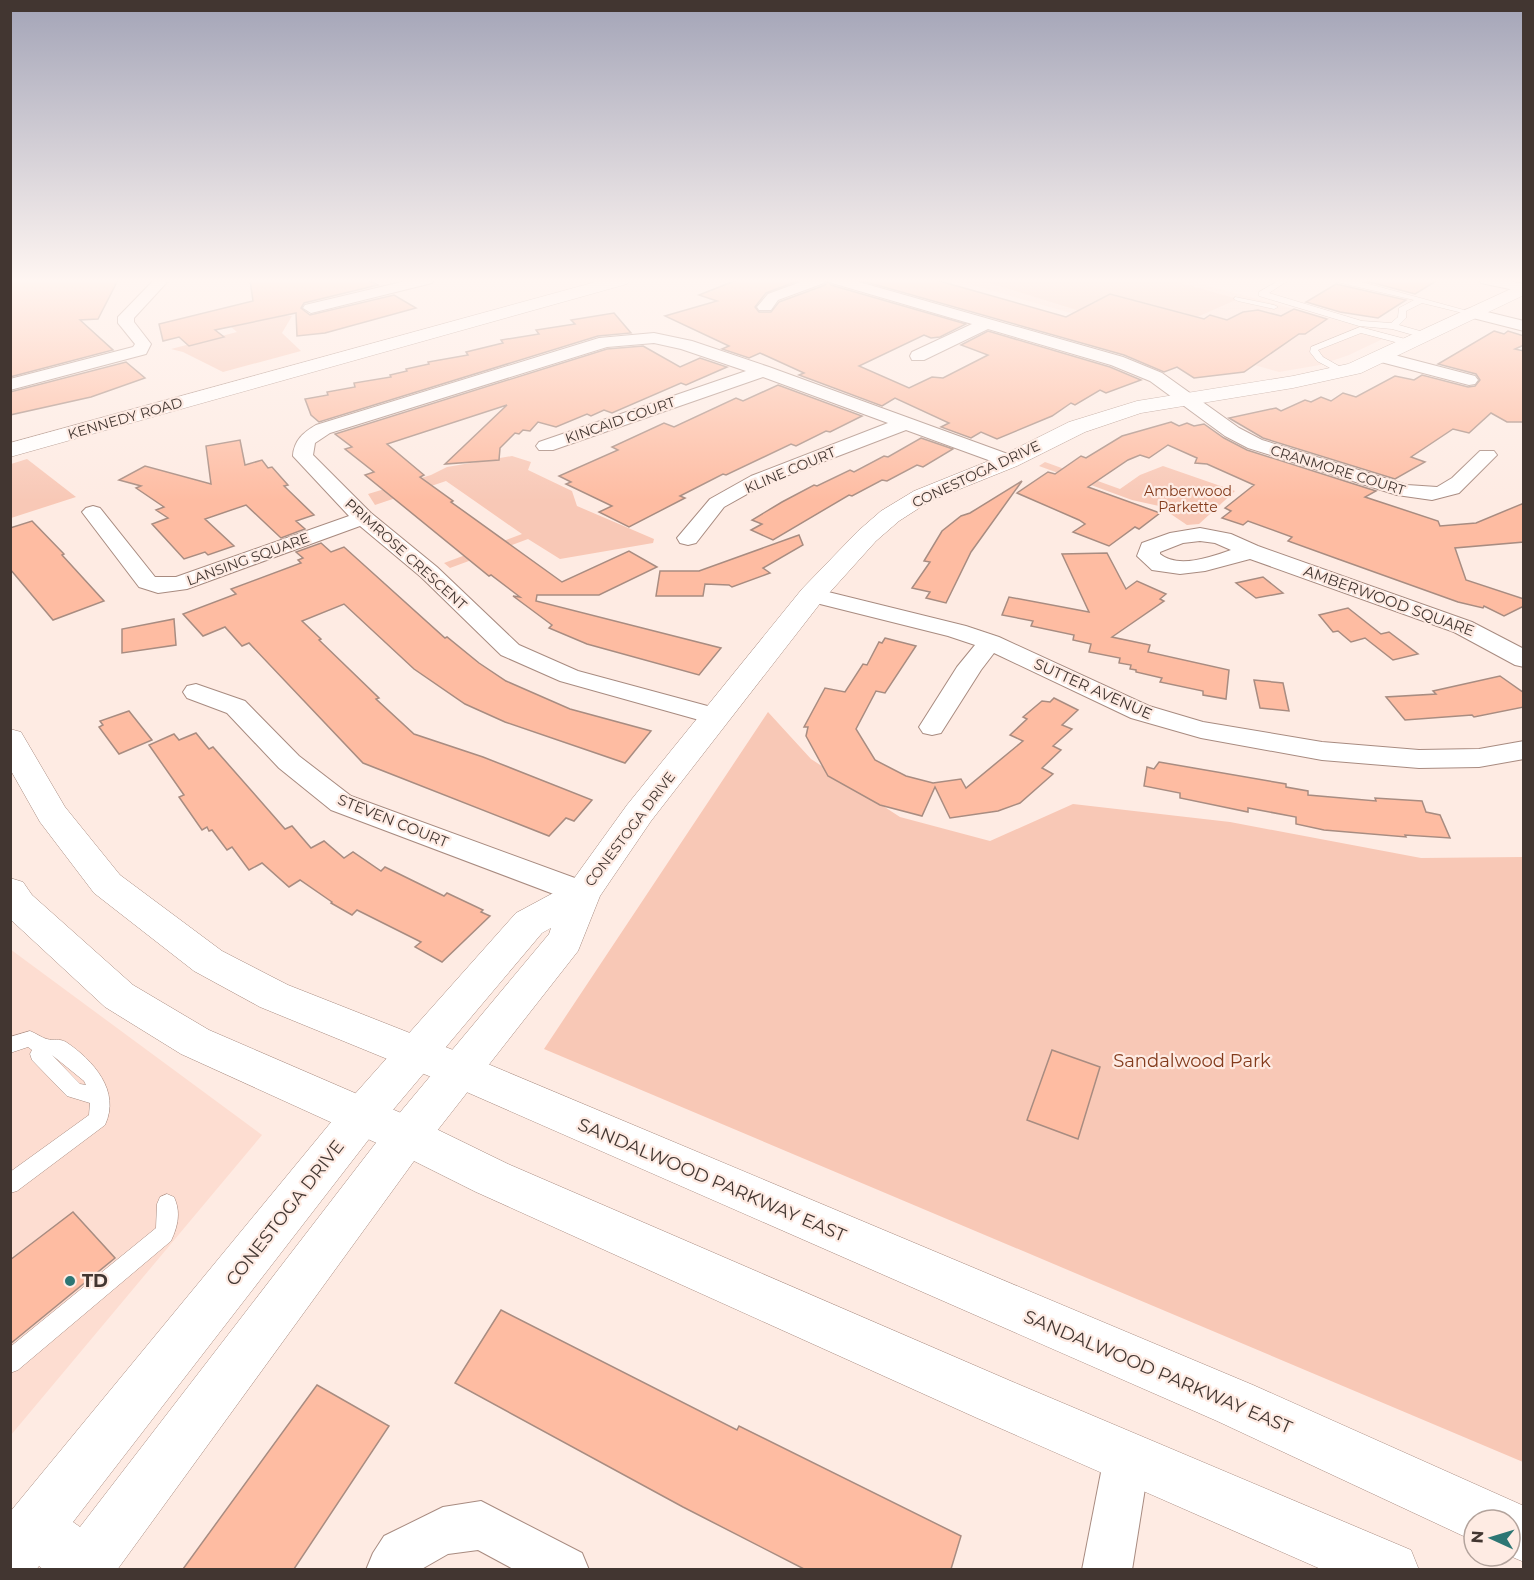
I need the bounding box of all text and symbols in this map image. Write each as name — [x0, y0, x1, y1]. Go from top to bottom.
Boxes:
street label: KENNEDY ROAD — [66, 393, 184, 443]
street label: KINCAID COURT — [563, 393, 677, 447]
street label: CONESTOGA DRIVE — [909, 436, 1043, 512]
street label: CRANMORE COURT — [1268, 441, 1408, 499]
street label: KLINE COURT — [742, 443, 838, 497]
park label: Amberwood Parkette — [1144, 482, 1232, 516]
street label: PRIMROSE CRESCENT — [341, 494, 471, 614]
street label: LANSING SQUARE — [184, 528, 312, 590]
street label: AMBERWOOD SQUARE — [1301, 561, 1477, 640]
street label: SUTTER AVENUE — [1031, 654, 1155, 723]
street label: CONESTOGA DRIVE — [581, 768, 679, 890]
street label: STEVEN COURT — [335, 790, 452, 852]
park label: Sandalwood Park — [1113, 1050, 1271, 1072]
street label: SANDALWOOD PARKWAY EAST — [575, 1113, 850, 1247]
street label: CONESTOGA DRIVE — [221, 1136, 349, 1290]
place label: TD — [82, 1270, 108, 1292]
marker: TD — [63, 1274, 77, 1288]
street label: SANDALWOOD PARKWAY EAST — [1021, 1305, 1296, 1439]
north arrow — [1462, 1508, 1522, 1568]
text: N — [1468, 1530, 1487, 1544]

